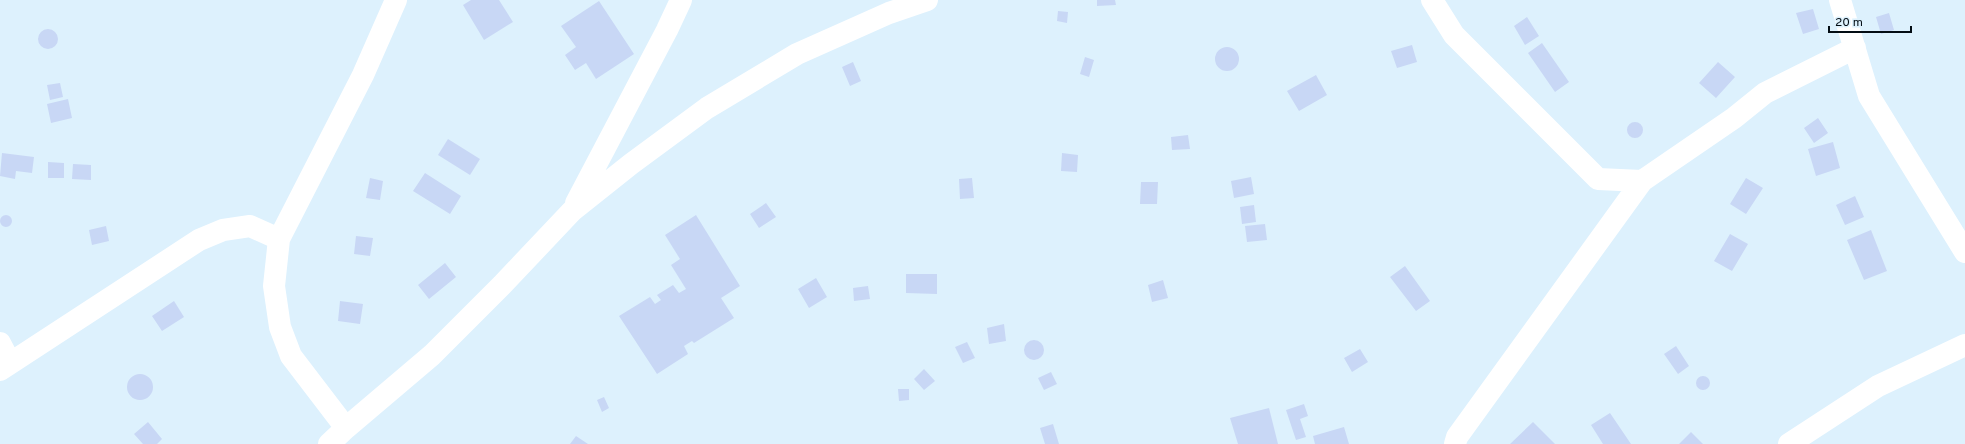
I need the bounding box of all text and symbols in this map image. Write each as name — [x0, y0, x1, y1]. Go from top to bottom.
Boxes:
scale bar — [1829, 8, 1911, 34]
text: 20 m — [1835, 15, 1863, 31]

